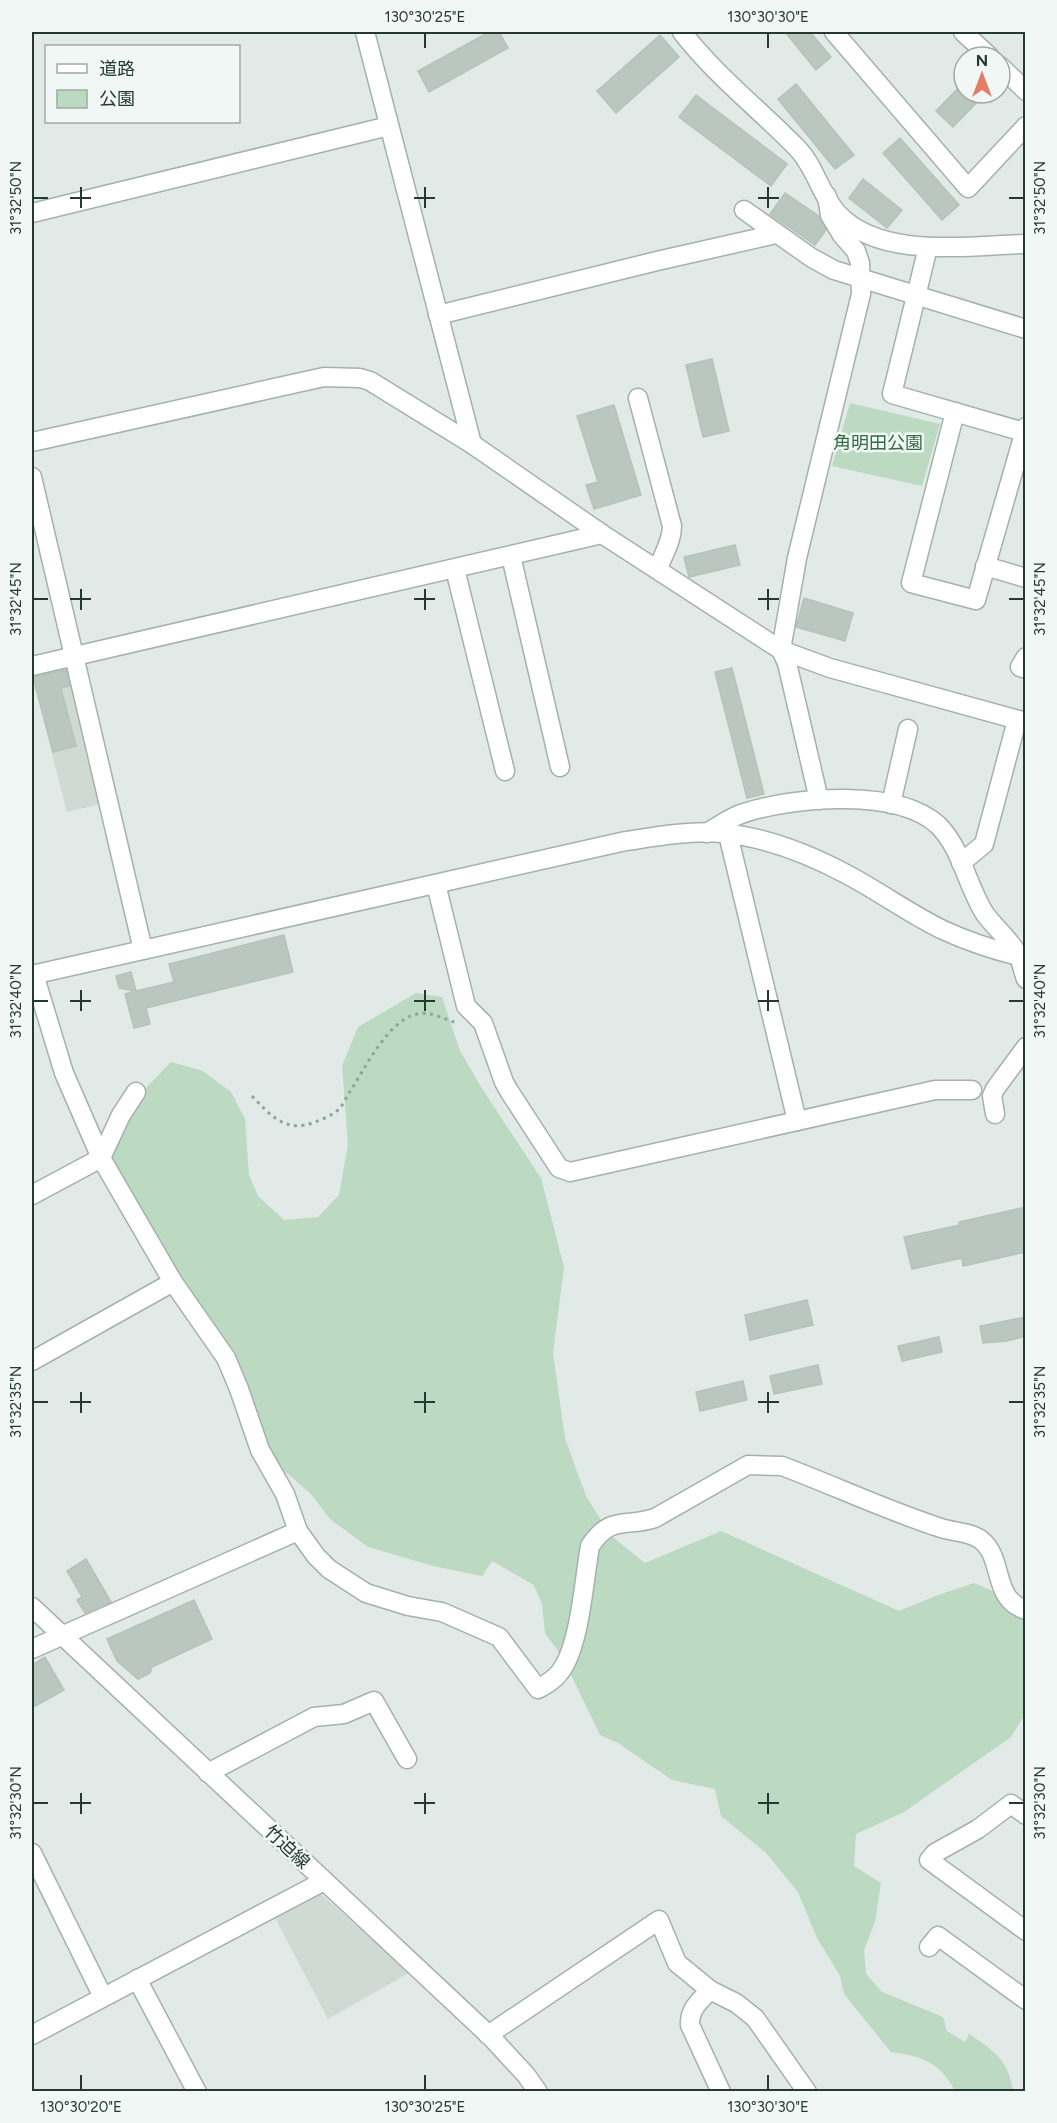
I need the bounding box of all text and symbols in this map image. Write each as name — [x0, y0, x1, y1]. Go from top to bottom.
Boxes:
text: 130°30'25"E — [385, 8, 465, 26]
text: 130°30'30"E — [727, 8, 809, 26]
legend — [45, 45, 240, 123]
north arrow — [952, 45, 1012, 105]
text: N — [976, 51, 988, 70]
text: 道路 — [99, 58, 135, 80]
text: 公園 — [99, 88, 135, 110]
text: 31°32'50"N — [7, 161, 25, 235]
text: 31°32'50"N — [1031, 161, 1049, 235]
park label: 角明田公園 — [833, 432, 923, 454]
text: 31°32'45"N — [7, 562, 25, 636]
text: 31°32'45"N — [1031, 562, 1049, 636]
text: 31°32'40"N — [7, 964, 25, 1038]
text: 31°32'40"N — [1031, 964, 1049, 1038]
text: 31°32'35"N — [7, 1366, 25, 1438]
text: 31°32'35"N — [1031, 1366, 1049, 1438]
text: 31°32'30"N — [7, 1766, 25, 1840]
text: 31°32'30"N — [1031, 1766, 1049, 1840]
street label: 竹迫線 — [260, 1821, 314, 1873]
text: 130°30'20"E — [40, 2098, 122, 2116]
text: 130°30'25"E — [385, 2098, 465, 2116]
text: 130°30'30"E — [727, 2098, 809, 2116]

